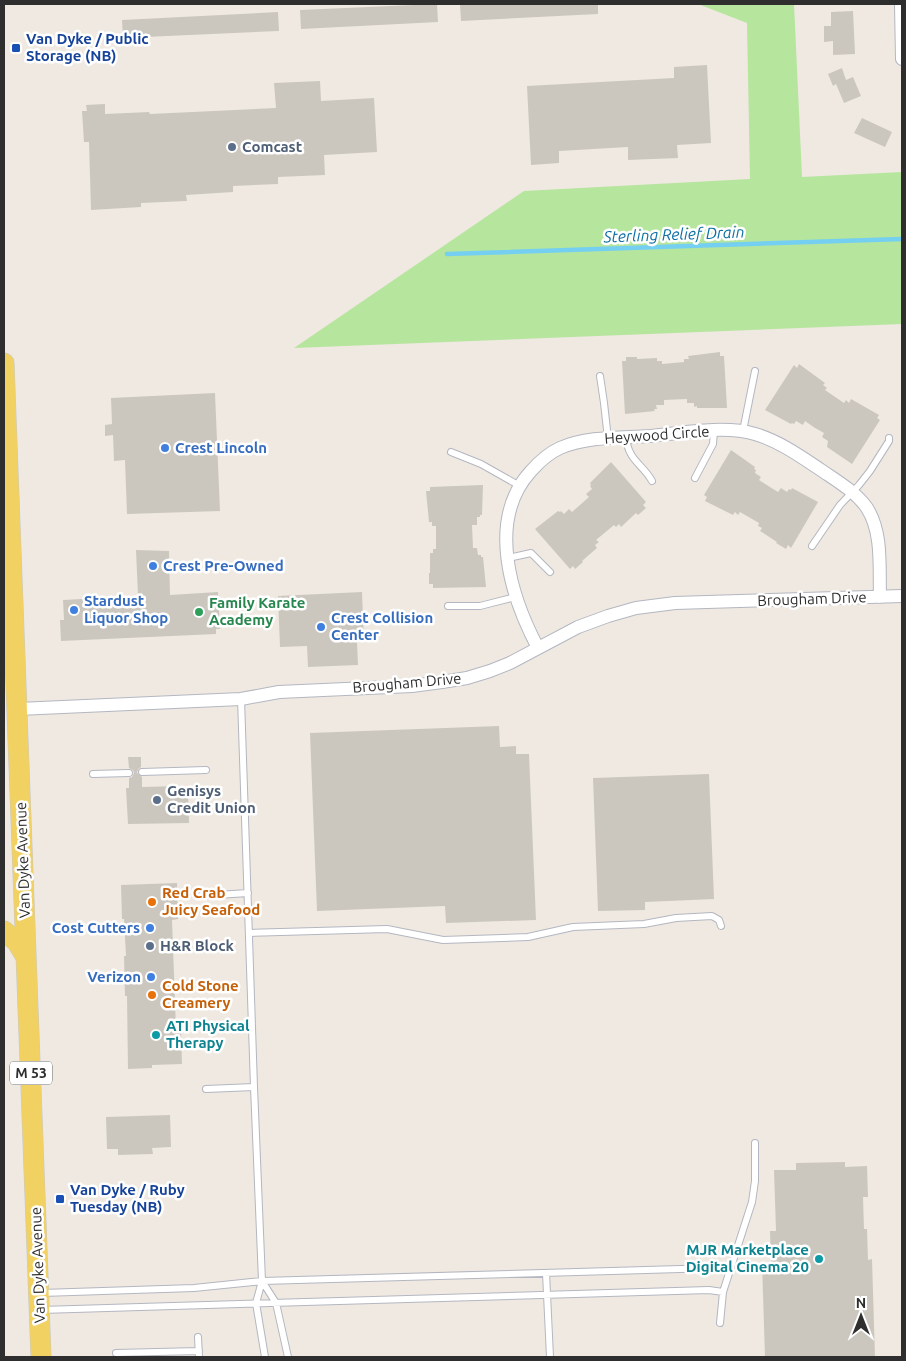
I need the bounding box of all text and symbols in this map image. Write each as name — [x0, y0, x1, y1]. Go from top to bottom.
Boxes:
place label: Van Dyke / Public Storage (NB) — [26, 30, 149, 64]
marker: Van Dyke / Public Storage (NB) — [10, 42, 22, 54]
place label: Comcast — [242, 138, 303, 155]
marker: Comcast — [226, 141, 238, 153]
water label: Sterling Relief Drain — [602, 223, 745, 245]
street label: Heywood Circle — [604, 422, 710, 447]
place label: Crest Lincoln — [175, 439, 267, 456]
marker: Crest Lincoln — [159, 442, 171, 454]
place label: Crest Pre-Owned — [163, 557, 284, 574]
marker: Crest Pre-Owned — [147, 560, 159, 572]
street label: Brougham Drive — [757, 588, 867, 609]
place label: Stardust Liquor Shop — [84, 592, 168, 626]
place label: Family Karate Academy — [209, 594, 305, 628]
marker: Stardust Liquor Shop — [68, 604, 80, 616]
marker: Family Karate Academy — [193, 606, 205, 618]
place label: Crest Collision Center — [331, 609, 433, 643]
marker: Crest Collision Center — [315, 621, 327, 633]
street label: Brougham Drive — [352, 669, 462, 696]
place label: Genisys Credit Union — [167, 782, 256, 816]
marker: Genisys Credit Union — [151, 794, 163, 806]
street label: Van Dyke Avenue — [12, 802, 33, 918]
place label: Red Crab Juicy Seafood — [162, 884, 260, 918]
marker: Red Crab Juicy Seafood — [146, 896, 158, 908]
place label: Cost Cutters — [52, 919, 140, 936]
marker: Cost Cutters — [144, 922, 156, 934]
place label: H&R Block — [160, 937, 235, 954]
marker: H&R Block — [144, 940, 156, 952]
place label: Verizon — [87, 968, 141, 985]
marker: Verizon — [145, 971, 157, 983]
place label: Cold Stone Creamery — [162, 977, 239, 1011]
marker: Cold Stone Creamery — [146, 989, 158, 1001]
place label: ATI Physical Therapy — [166, 1017, 250, 1051]
marker: ATI Physical Therapy — [150, 1029, 162, 1041]
road number: M 53 — [10, 1062, 52, 1084]
place label: Van Dyke / Ruby Tuesday (NB) — [70, 1181, 185, 1215]
marker: Van Dyke / Ruby Tuesday (NB) — [54, 1193, 66, 1205]
street label: Van Dyke Avenue — [27, 1207, 48, 1323]
place label: MJR Marketplace Digital Cinema 20 — [686, 1241, 809, 1275]
marker: MJR Marketplace Digital Cinema 20 — [813, 1253, 825, 1265]
north arrow — [836, 1291, 886, 1341]
text: N — [856, 1295, 866, 1311]

